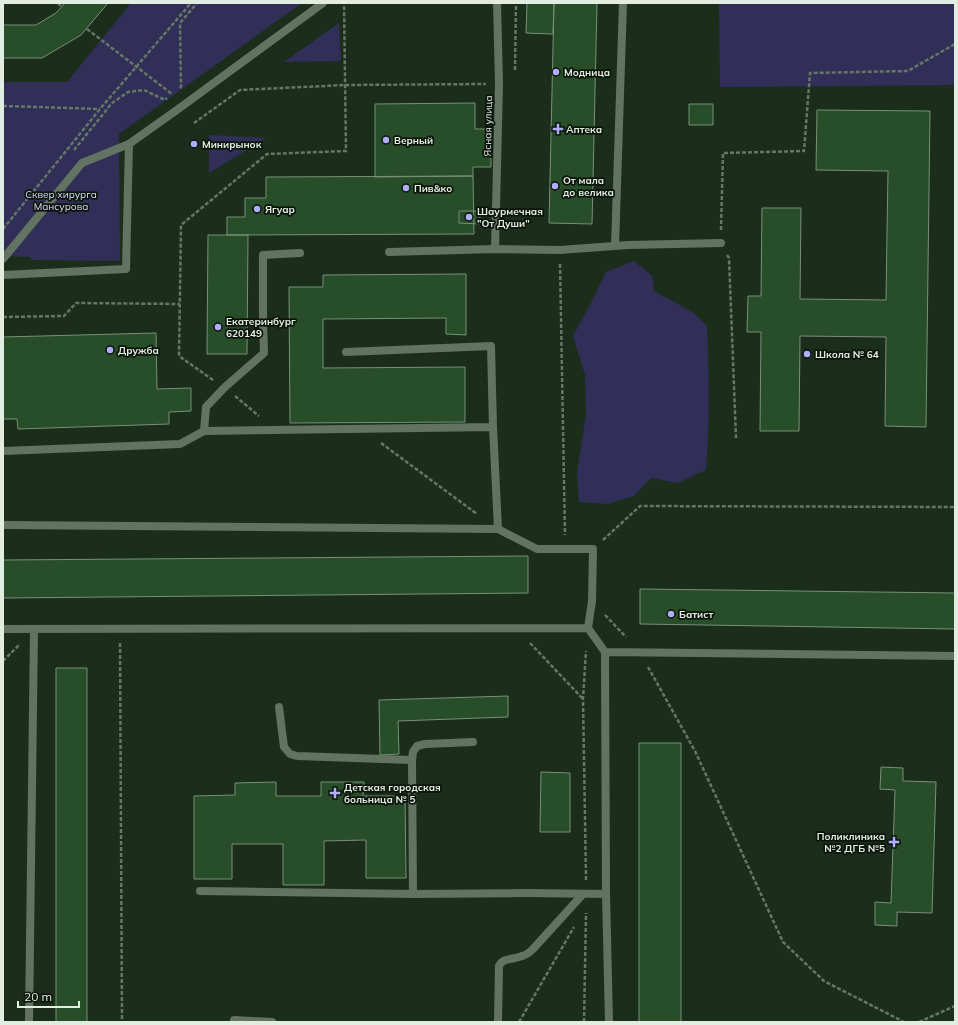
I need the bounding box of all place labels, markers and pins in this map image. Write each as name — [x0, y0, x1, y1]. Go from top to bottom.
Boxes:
place label: Модница — [564, 66, 610, 79]
marker: Модница — [551, 67, 561, 77]
place label: Аптека — [566, 123, 602, 136]
marker: Аптека — [553, 124, 563, 134]
place label: Верный — [394, 134, 433, 147]
marker: Верный — [381, 135, 391, 145]
place label: Минирынок — [202, 138, 262, 151]
marker: Минирынок — [189, 139, 199, 149]
place label: От мала до велика — [563, 174, 614, 199]
marker: От мала до велика — [550, 181, 560, 191]
place label: Пив&ко — [414, 182, 452, 195]
marker: Пив&ко — [401, 183, 411, 193]
place label: Ягуар — [265, 203, 295, 216]
marker: Ягуар — [252, 204, 262, 214]
place label: Шаурмечная "От Души" — [477, 205, 543, 230]
marker: Шаурмечная "От Души" — [464, 212, 474, 222]
place label: Екатеринбург 620149 — [226, 315, 296, 340]
marker: Екатеринбург 620149 — [213, 322, 223, 332]
place label: Дружба — [118, 344, 159, 357]
marker: Дружба — [105, 345, 115, 355]
place label: Школа № 64 — [815, 348, 879, 361]
marker: Школа № 64 — [802, 349, 812, 359]
place label: Батист — [679, 608, 713, 621]
marker: Батист — [666, 609, 676, 619]
place label: Детская городская больница № 5 — [344, 781, 441, 806]
marker: Детская городская больница № 5 — [329, 787, 341, 799]
place label: Поликлиника №2 ДГБ №5 — [817, 830, 885, 855]
marker: Поликлиника №2 ДГБ №5 — [888, 836, 900, 848]

